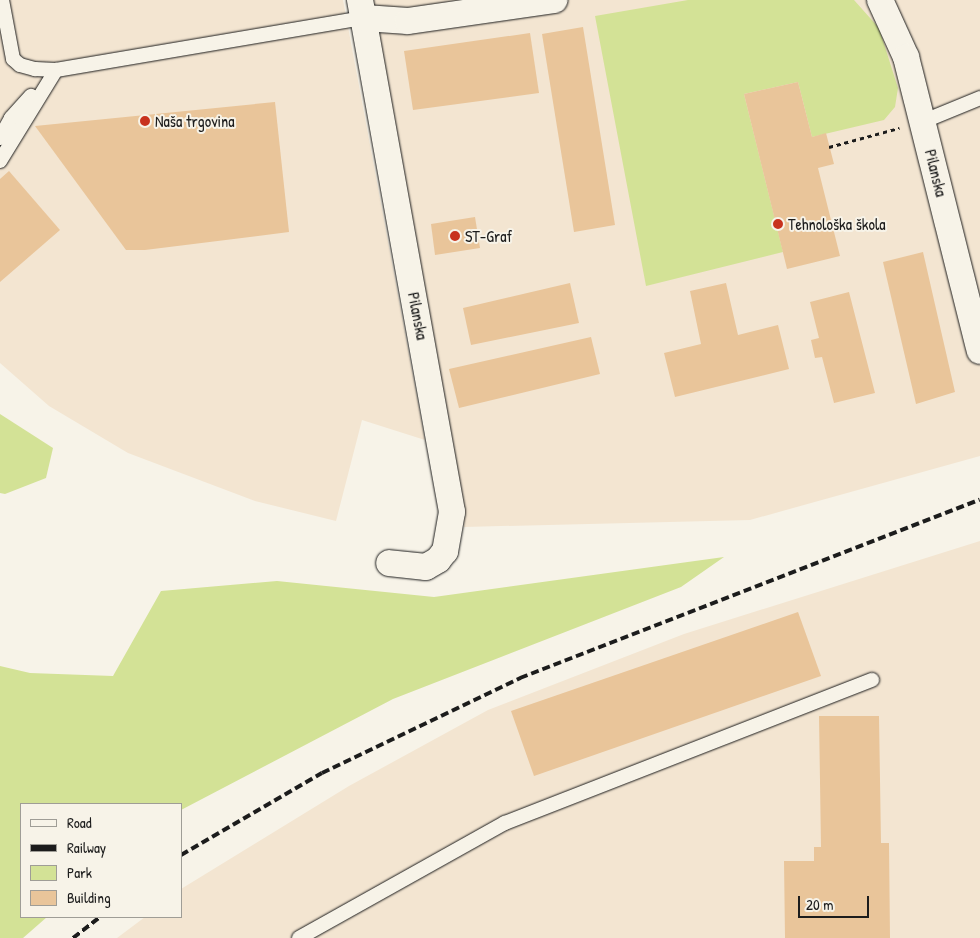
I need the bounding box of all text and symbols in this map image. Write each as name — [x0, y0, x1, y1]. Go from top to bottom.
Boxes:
place label: Naša trgovina — [155, 111, 235, 131]
marker: Naša trgovina — [139, 115, 151, 127]
street label: Pilanska — [921, 147, 951, 199]
place label: Tehnološka škola — [788, 214, 885, 234]
marker: Tehnološka škola — [772, 218, 784, 230]
place label: ST-Graf — [465, 226, 512, 246]
marker: ST-Graf — [449, 230, 461, 242]
street label: Pilanska — [404, 291, 432, 341]
legend — [20, 803, 182, 918]
text: Road — [67, 812, 92, 833]
text: Railway — [67, 837, 106, 858]
text: Park — [67, 862, 92, 883]
scale bar — [800, 886, 871, 918]
text: Building — [67, 887, 111, 908]
text: 20 m — [806, 894, 833, 915]

